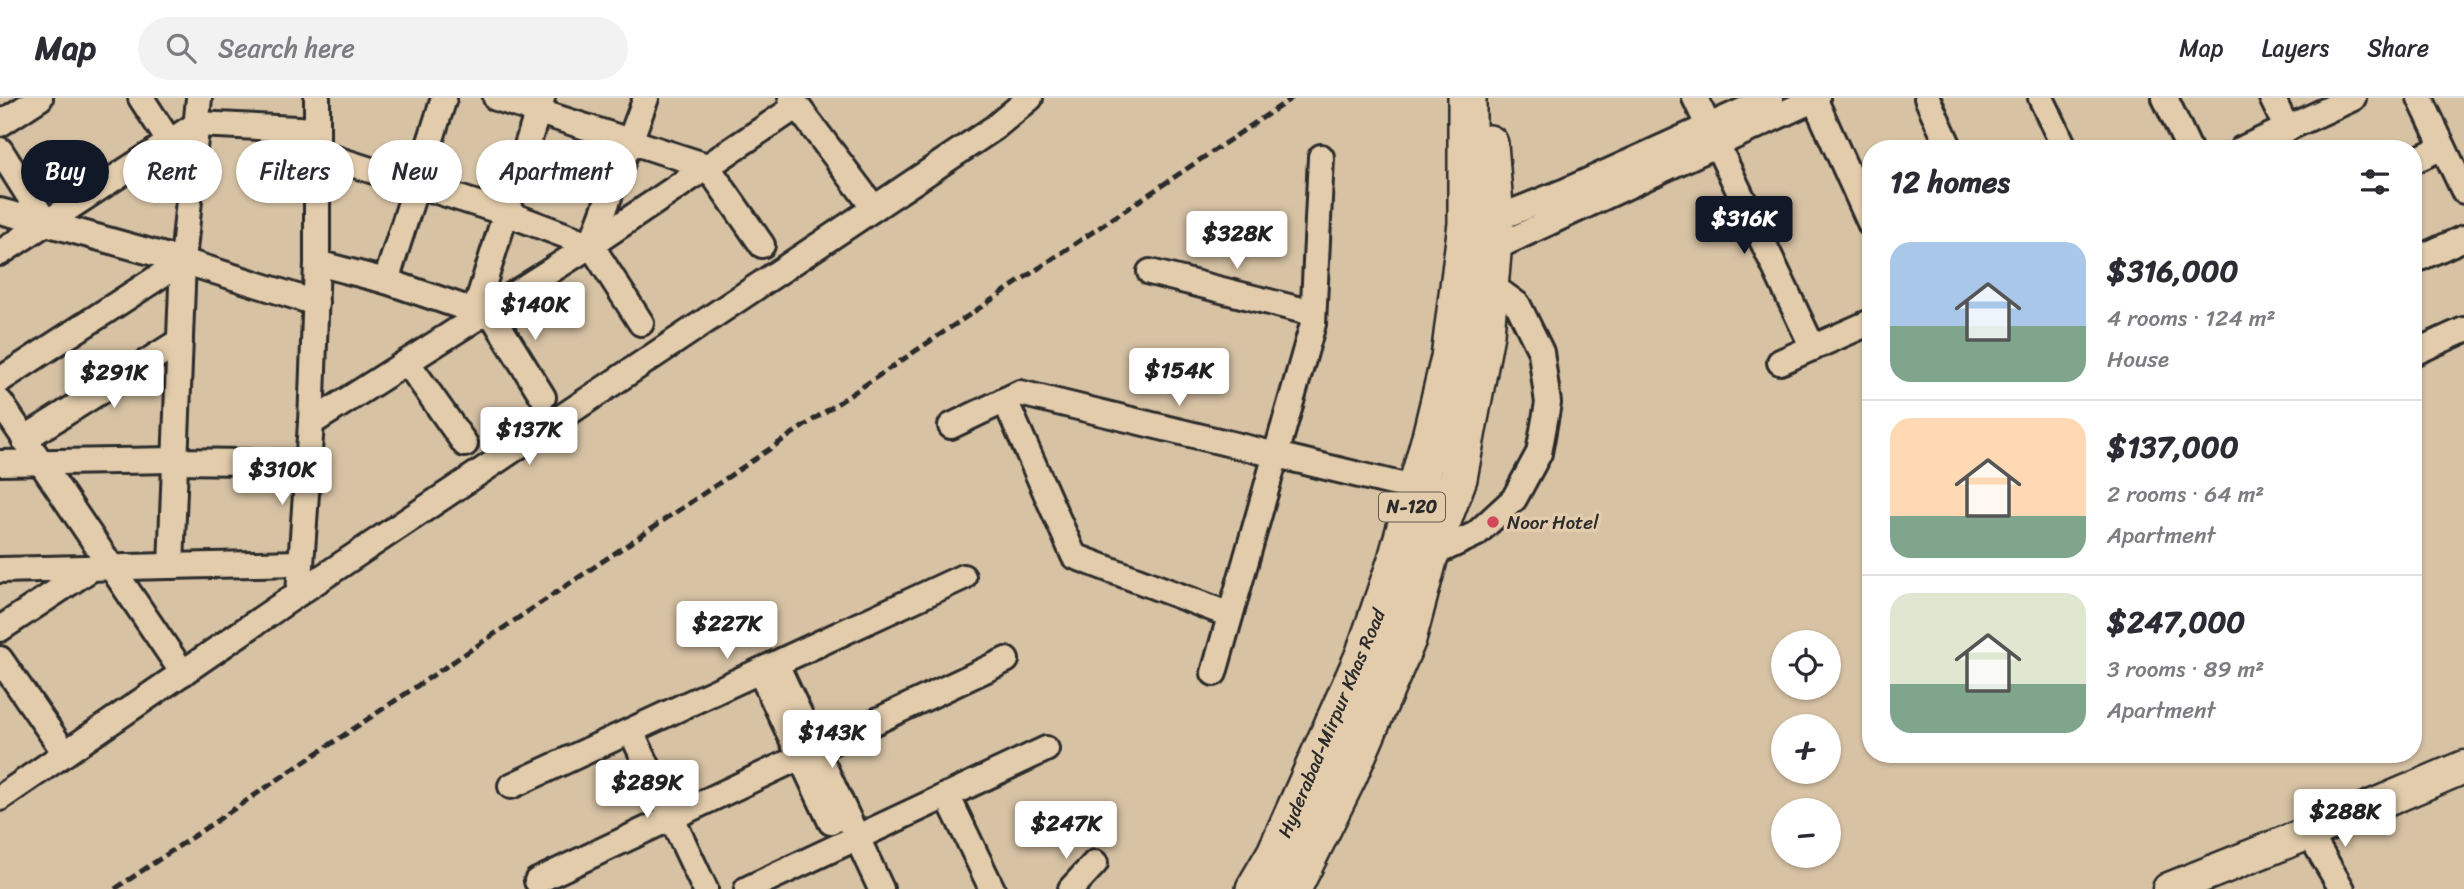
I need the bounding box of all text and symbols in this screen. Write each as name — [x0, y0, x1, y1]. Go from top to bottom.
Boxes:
search box — [138, 17, 628, 80]
text: Map — [35, 19, 96, 77]
text: Search here — [218, 25, 355, 71]
text: Map — [2179, 27, 2224, 69]
text: Layers — [2262, 27, 2329, 69]
text: Share — [2367, 27, 2429, 69]
icon: search — [162, 29, 200, 67]
chip: Buy — [21, 140, 109, 203]
chip: Rent — [123, 140, 222, 203]
chip: Filters — [236, 140, 354, 203]
chip: New — [368, 140, 462, 203]
chip: Apartment — [476, 140, 637, 203]
text: 12 homes — [1890, 155, 2010, 209]
icon: filters — [2356, 163, 2394, 201]
pin: $316K — [1695, 197, 1793, 256]
text: $316K — [1711, 198, 1777, 239]
pin: $328K — [1188, 212, 1286, 271]
text: $328K — [1202, 213, 1272, 254]
text: $316,000 — [2107, 244, 2239, 298]
icon: home — [1946, 270, 2030, 354]
pin: $140K — [486, 282, 584, 342]
text: $140K — [501, 284, 569, 325]
text: 4 rooms · 124 m² — [2107, 298, 2276, 339]
text: House — [2107, 339, 2169, 380]
pin: $154K — [1130, 348, 1228, 408]
pin: $291K — [65, 350, 163, 410]
text: $154K — [1145, 350, 1213, 391]
text: $291K — [81, 352, 147, 393]
pin: $137K — [480, 408, 578, 467]
text: $137K — [496, 409, 562, 450]
text: $137,000 — [2107, 420, 2239, 474]
icon: home — [1946, 446, 2030, 530]
pin: $310K — [233, 448, 331, 507]
text: $310K — [249, 449, 315, 490]
text: 2 rooms · 64 m² — [2107, 474, 2264, 515]
road number: N-120 — [1379, 492, 1445, 522]
place label: Noor Hotel — [1507, 506, 1599, 539]
marker: Noor Hotel — [1485, 514, 1501, 530]
text: Apartment — [2107, 515, 2216, 556]
text: $247,000 — [2107, 595, 2245, 649]
pin: $227K — [678, 602, 776, 661]
text: $227K — [692, 603, 762, 644]
street label: Hyderabad-Mirpur Khas Road — [1268, 603, 1395, 843]
icon: home — [1946, 621, 2030, 705]
map controls — [1771, 630, 1841, 868]
button: locate — [1771, 630, 1841, 700]
text: 3 rooms · 89 m² — [2107, 649, 2264, 690]
text: Apartment — [2107, 690, 2216, 731]
pin: $143K — [783, 710, 881, 770]
text: $143K — [799, 712, 865, 753]
button: + — [1771, 714, 1841, 784]
pin: $289K — [598, 760, 696, 820]
text: $289K — [612, 762, 682, 803]
pin: $288K — [2296, 790, 2394, 849]
text: $288K — [2310, 791, 2380, 832]
button: − — [1771, 798, 1841, 868]
pin: $247K — [1017, 802, 1115, 861]
text: $247K — [1031, 803, 1101, 844]

